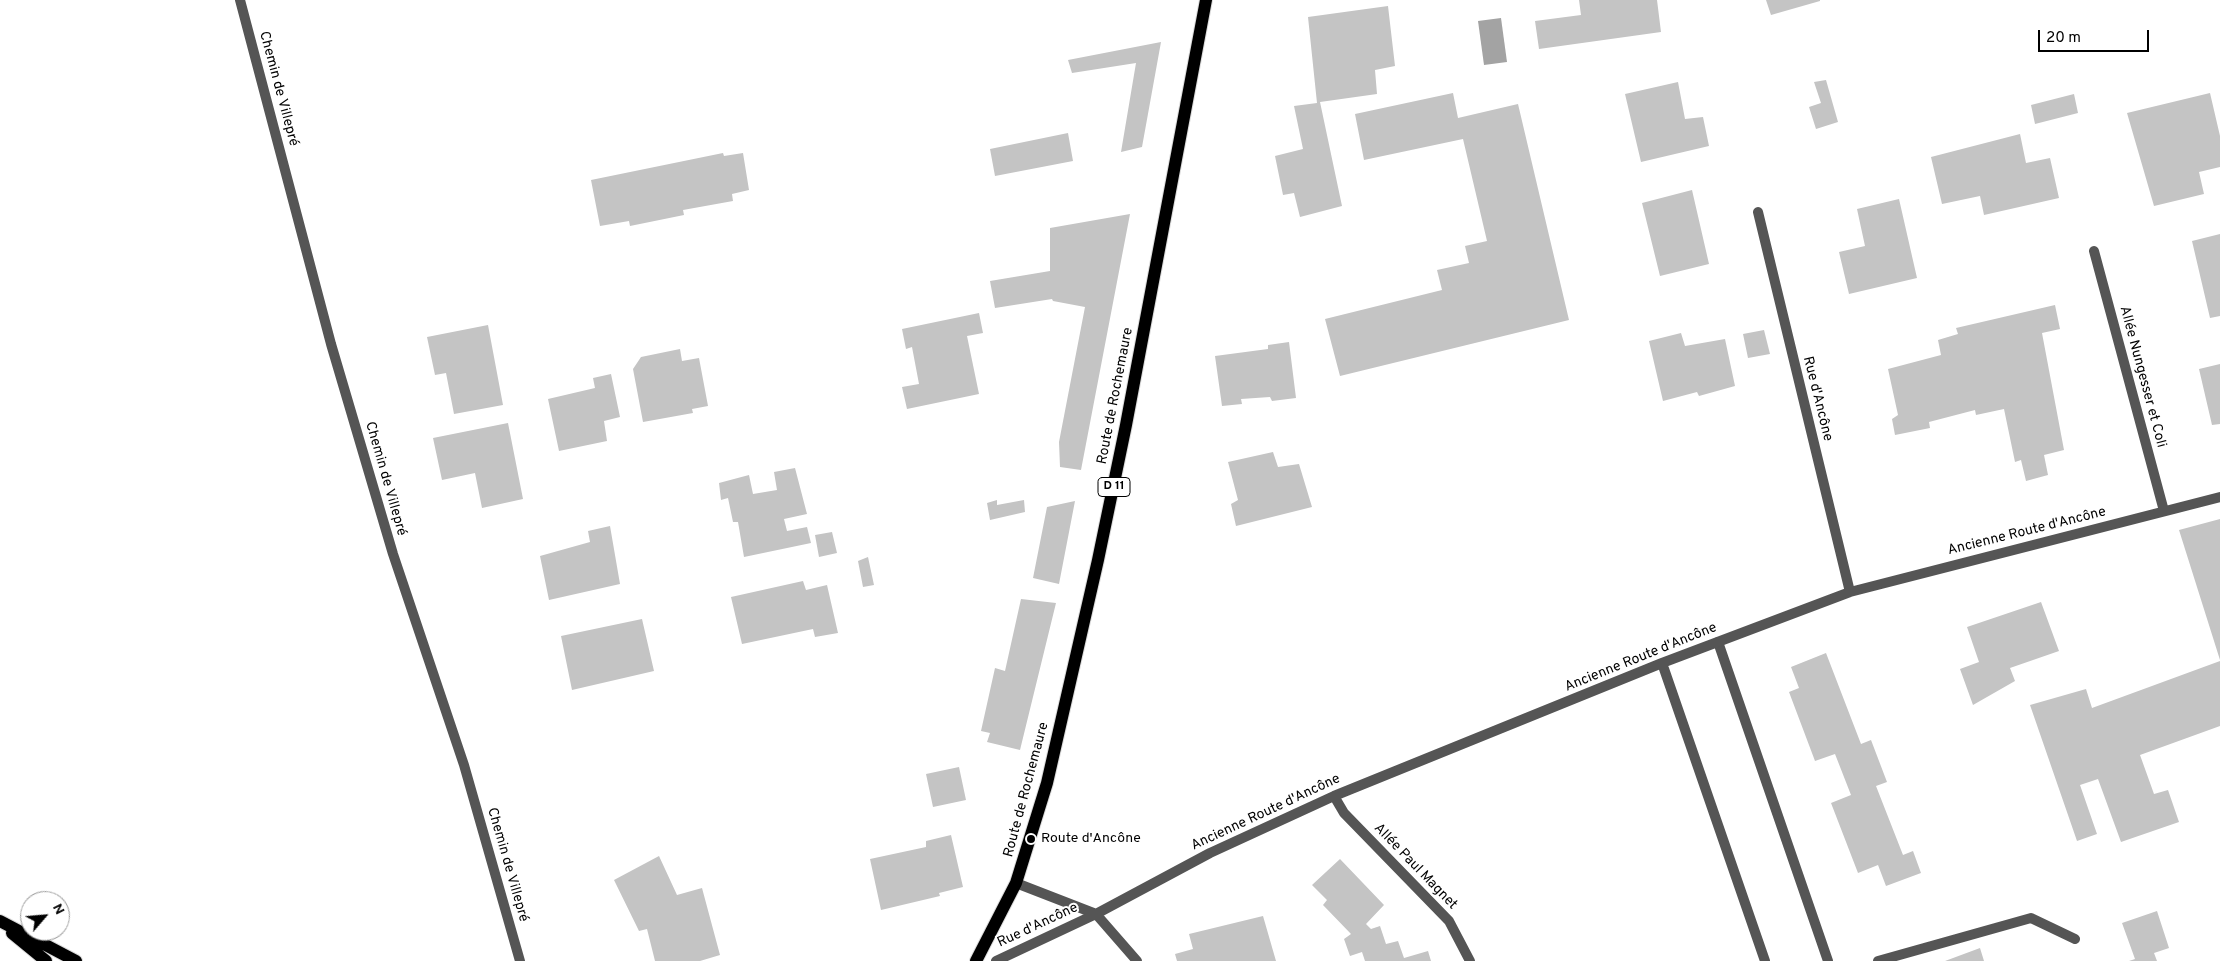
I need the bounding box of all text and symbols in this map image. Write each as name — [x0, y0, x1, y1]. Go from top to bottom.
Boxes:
scale bar — [2040, 20, 2151, 52]
text: 20 m — [2046, 29, 2081, 48]
street label: Chemin de Villepré — [255, 30, 301, 148]
street label: Allée Nungesser et Coli — [2115, 304, 2169, 450]
street label: Route de Rochemaure — [1094, 326, 1138, 466]
street label: Rue d'Ancône — [1798, 355, 1836, 443]
street label: Chemin de Villepré — [361, 420, 409, 538]
road number: D 11 — [1098, 478, 1130, 497]
street label: Ancienne Route d'Ancône — [1946, 504, 2108, 560]
street label: Ancienne Route d'Ancône — [1562, 620, 1720, 696]
street label: Route de Rochemaure — [1001, 721, 1053, 859]
street label: Ancienne Route d'Ancône — [1189, 771, 1343, 855]
street label: Chemin de Villepré — [483, 806, 531, 924]
street label: Allée Paul Magnet — [1370, 820, 1460, 914]
place label: Route d'Ancône — [1041, 831, 1141, 847]
marker: Route d'Ancône — [1025, 833, 1037, 845]
north arrow — [20, 891, 70, 941]
street label: Rue d'Ancône — [995, 900, 1081, 952]
text: N — [48, 901, 68, 918]

